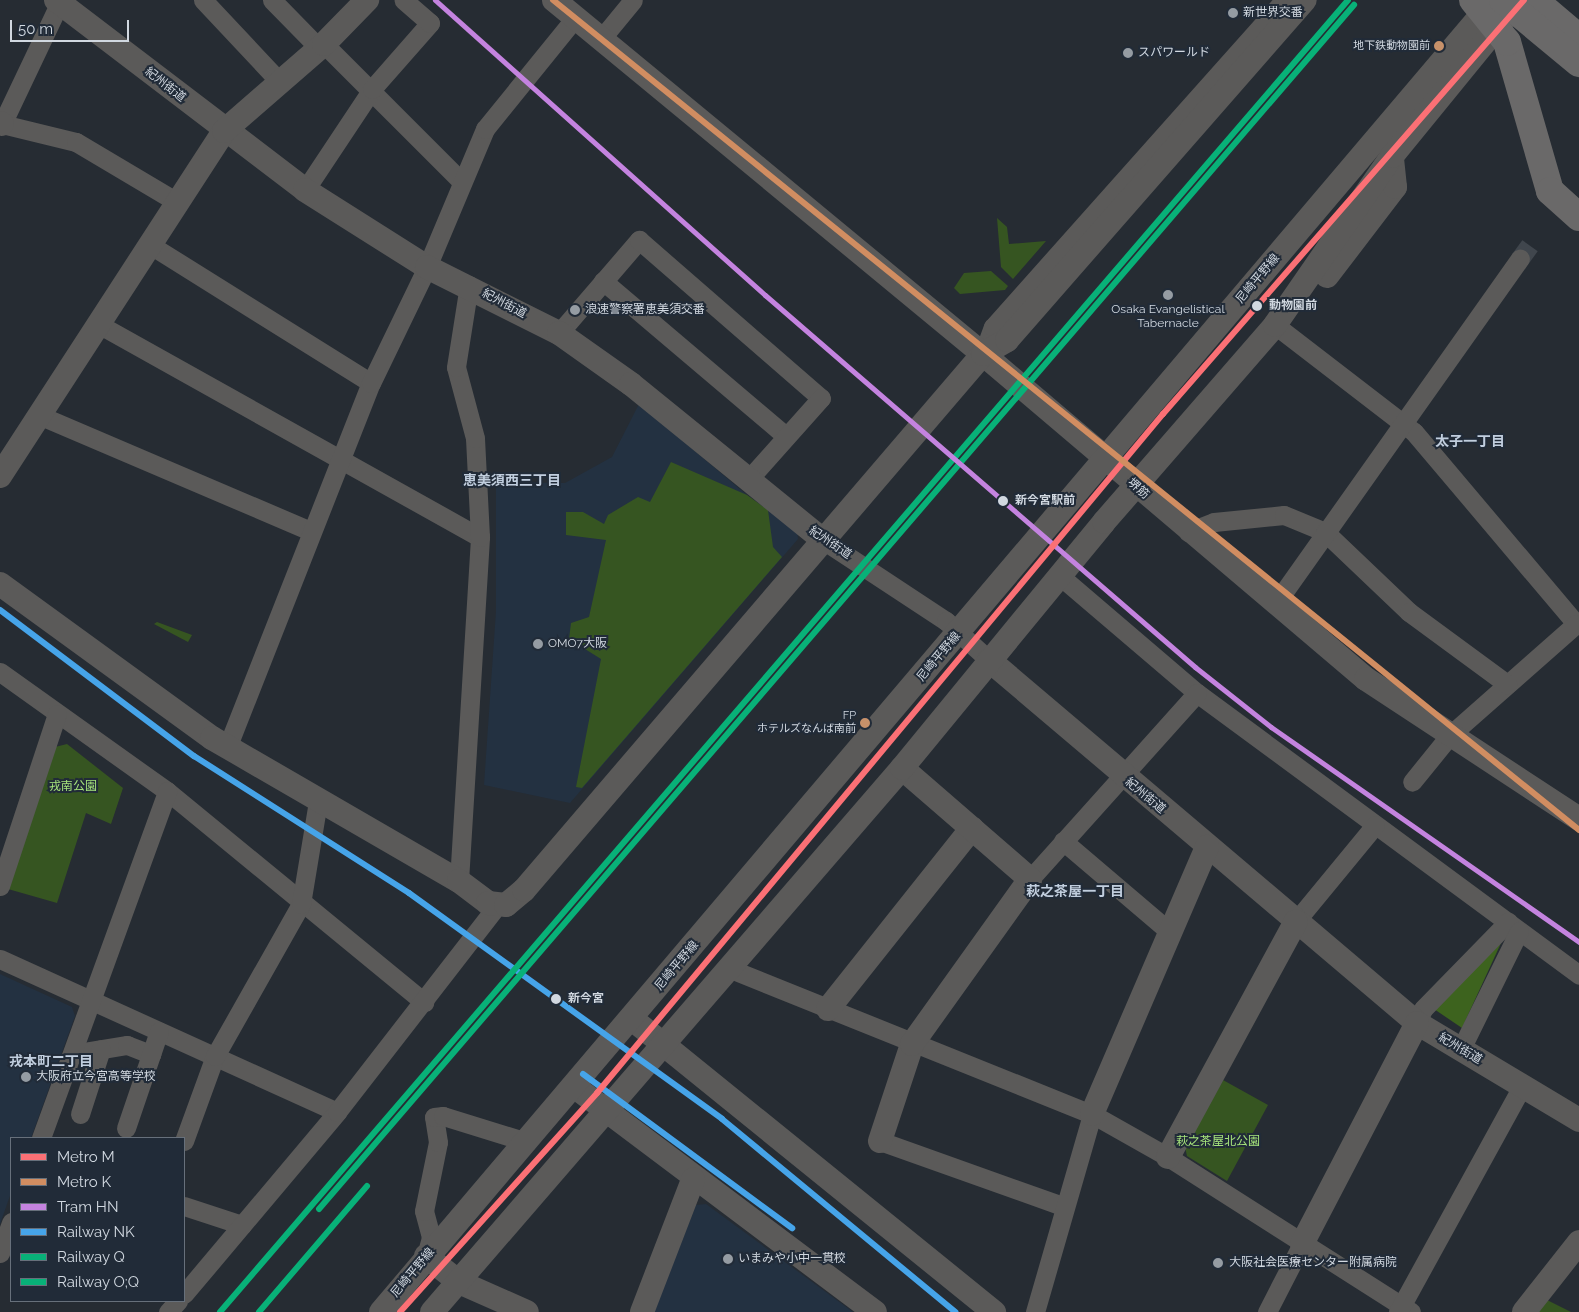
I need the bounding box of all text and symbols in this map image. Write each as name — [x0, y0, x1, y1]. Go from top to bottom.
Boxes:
place label: 新世界交番 — [1243, 6, 1303, 20]
marker: 新世界交番 — [1227, 7, 1239, 19]
scale bar — [12, 10, 131, 42]
text: 50 m — [18, 20, 53, 38]
place label: 地下鉄動物園前 — [1353, 39, 1430, 53]
marker: 地下鉄動物園前 — [1434, 41, 1444, 51]
place label: スパワールド — [1138, 46, 1210, 60]
marker: スパワールド — [1122, 47, 1134, 59]
street label: 紀州街道 — [142, 65, 188, 105]
street label: 尼崎平野線 — [1233, 251, 1283, 307]
street label: 紀州街道 — [479, 286, 529, 322]
marker: Osaka Evangelistical Tabernacle — [1162, 289, 1174, 301]
marker: 動物園前 — [1249, 298, 1265, 314]
place label: 動物園前 — [1269, 299, 1317, 313]
place label: 浪速警察署恵美須交番 — [585, 303, 705, 317]
place label: Osaka Evangelistical Tabernacle — [1111, 303, 1225, 331]
marker: 浪速警察署恵美須交番 — [569, 304, 581, 316]
district label: 太子一丁目 — [1435, 433, 1505, 449]
district label: 恵美須西三丁目 — [463, 472, 561, 488]
street label: 堺筋 — [1124, 476, 1152, 502]
marker: 新今宮駅前 — [995, 493, 1011, 509]
place label: 新今宮駅前 — [1015, 494, 1075, 508]
street label: 紀州街道 — [806, 524, 854, 562]
street label: 尼崎平野線 — [914, 629, 964, 685]
place label: OMO7大阪 — [548, 637, 607, 651]
marker: OMO7大阪 — [532, 638, 544, 650]
place label: FP ホテルズなんば南前 — [757, 710, 856, 736]
marker: FP ホテルズなんば南前 — [860, 718, 870, 728]
street label: 紀州街道 — [1122, 775, 1168, 817]
park label: 戎南公園 — [49, 780, 97, 794]
district label: 萩之茶屋一丁目 — [1026, 883, 1124, 899]
street label: 尼崎平野線 — [652, 938, 702, 994]
marker: 新今宮 — [548, 991, 564, 1007]
place label: 新今宮 — [568, 992, 604, 1006]
street label: 紀州街道 — [1436, 1030, 1484, 1068]
district label: 戎本町二丁目 — [9, 1053, 93, 1069]
place label: 大阪府立今宮高等学校 — [36, 1070, 156, 1084]
marker: 大阪府立今宮高等学校 — [20, 1071, 32, 1083]
park label: 萩之茶屋北公園 — [1176, 1135, 1260, 1149]
legend — [10, 1137, 185, 1302]
text: Metro M — [57, 1148, 115, 1166]
text: Metro K — [57, 1173, 111, 1191]
text: Tram HN — [57, 1198, 118, 1216]
text: Railway NK — [57, 1223, 135, 1241]
street label: 尼崎平野線 — [388, 1245, 438, 1301]
text: Railway Q — [57, 1248, 125, 1266]
place label: いまみや小中一貫校 — [738, 1252, 846, 1266]
marker: いまみや小中一貫校 — [722, 1253, 734, 1265]
marker: 大阪社会医療センター附属病院 — [1211, 1256, 1225, 1270]
place label: 大阪社会医療センター附属病院 — [1229, 1256, 1397, 1270]
text: Railway O;Q — [57, 1273, 139, 1291]

